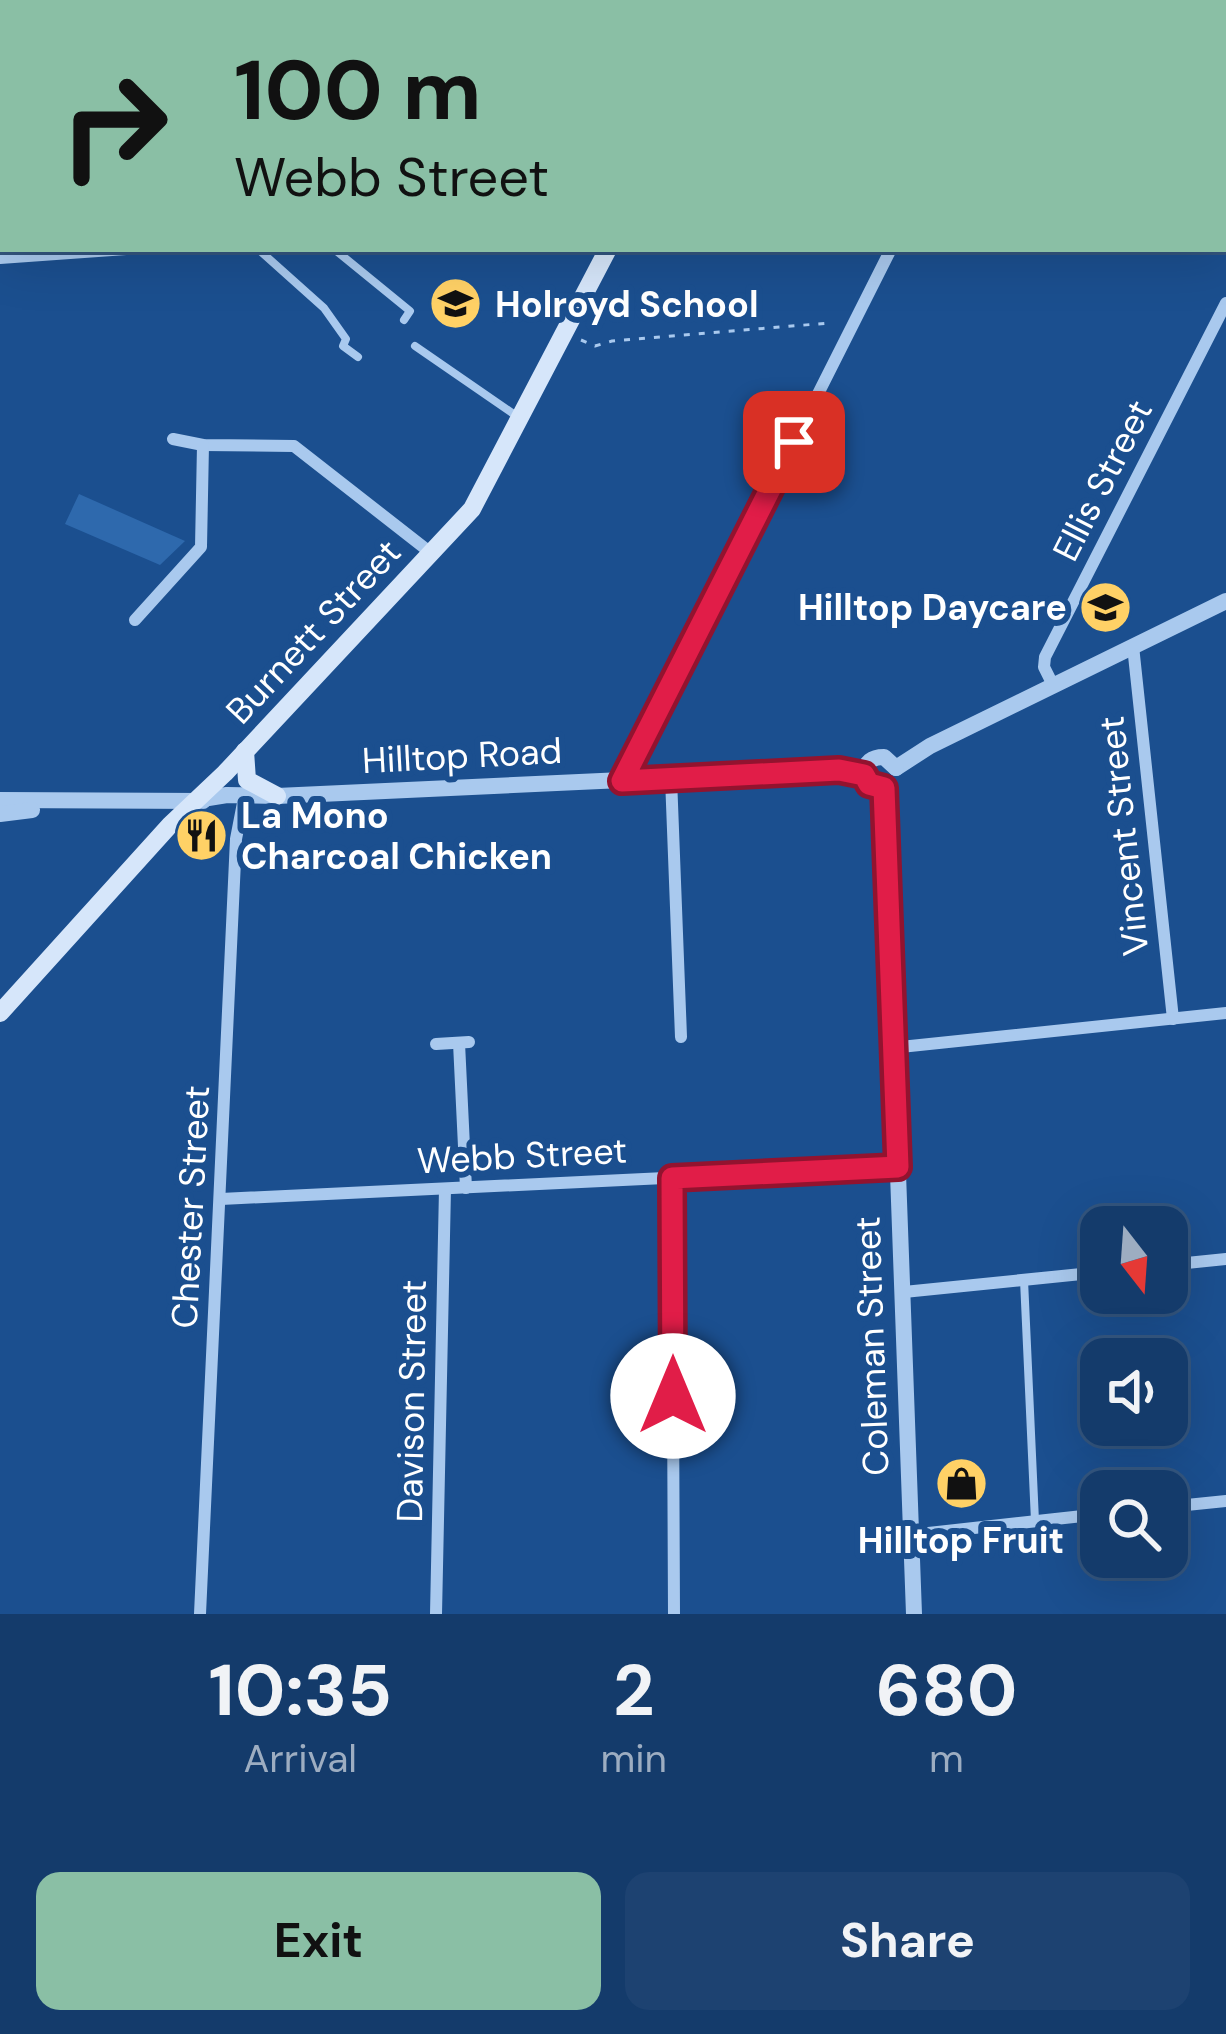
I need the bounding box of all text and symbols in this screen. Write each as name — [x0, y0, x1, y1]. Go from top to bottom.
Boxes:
text: 100 m — [234, 36, 482, 145]
icon: right — [36, 48, 192, 204]
text: Webb Street — [234, 142, 549, 213]
school or university icon: Holroyd School — [428, 276, 484, 332]
place label: Holroyd School — [495, 281, 759, 328]
pin — [743, 391, 845, 493]
street label: Ellis Street — [1042, 392, 1163, 569]
icon: arrive — [761, 409, 827, 475]
street label: Burnett Street — [216, 529, 411, 734]
school or university icon: Hilltop Daycare — [1078, 579, 1134, 635]
place label: Hilltop Daycare — [798, 584, 1067, 631]
street label: Vincent Street — [1088, 714, 1159, 958]
street label: Hilltop Road — [361, 727, 563, 784]
place label: La Mono Charcoal Chicken — [241, 792, 552, 880]
restaurant icon: La Mono Charcoal Chicken — [174, 808, 230, 864]
street label: Chester Street — [161, 1084, 220, 1330]
street label: Webb Street — [416, 1127, 628, 1184]
north arrow — [1080, 1206, 1188, 1314]
map controls — [1080, 1206, 1188, 1578]
street label: Coleman Street — [843, 1215, 900, 1477]
street label: Davison Street — [386, 1279, 437, 1523]
position arrow — [610, 1333, 736, 1459]
button: sound — [1080, 1338, 1188, 1446]
shop icon: Hilltop Fruit — [933, 1456, 989, 1512]
button: search — [1080, 1470, 1188, 1578]
place label: Hilltop Fruit — [858, 1517, 1064, 1564]
text: 10:35 — [209, 1644, 392, 1737]
text: 2 — [613, 1644, 655, 1737]
text: 680 — [876, 1644, 1017, 1737]
text: Arrival — [243, 1733, 357, 1784]
text: min — [600, 1733, 667, 1784]
text: m — [929, 1733, 964, 1784]
button: Exit — [36, 1872, 601, 2010]
button: Share — [625, 1872, 1190, 2010]

